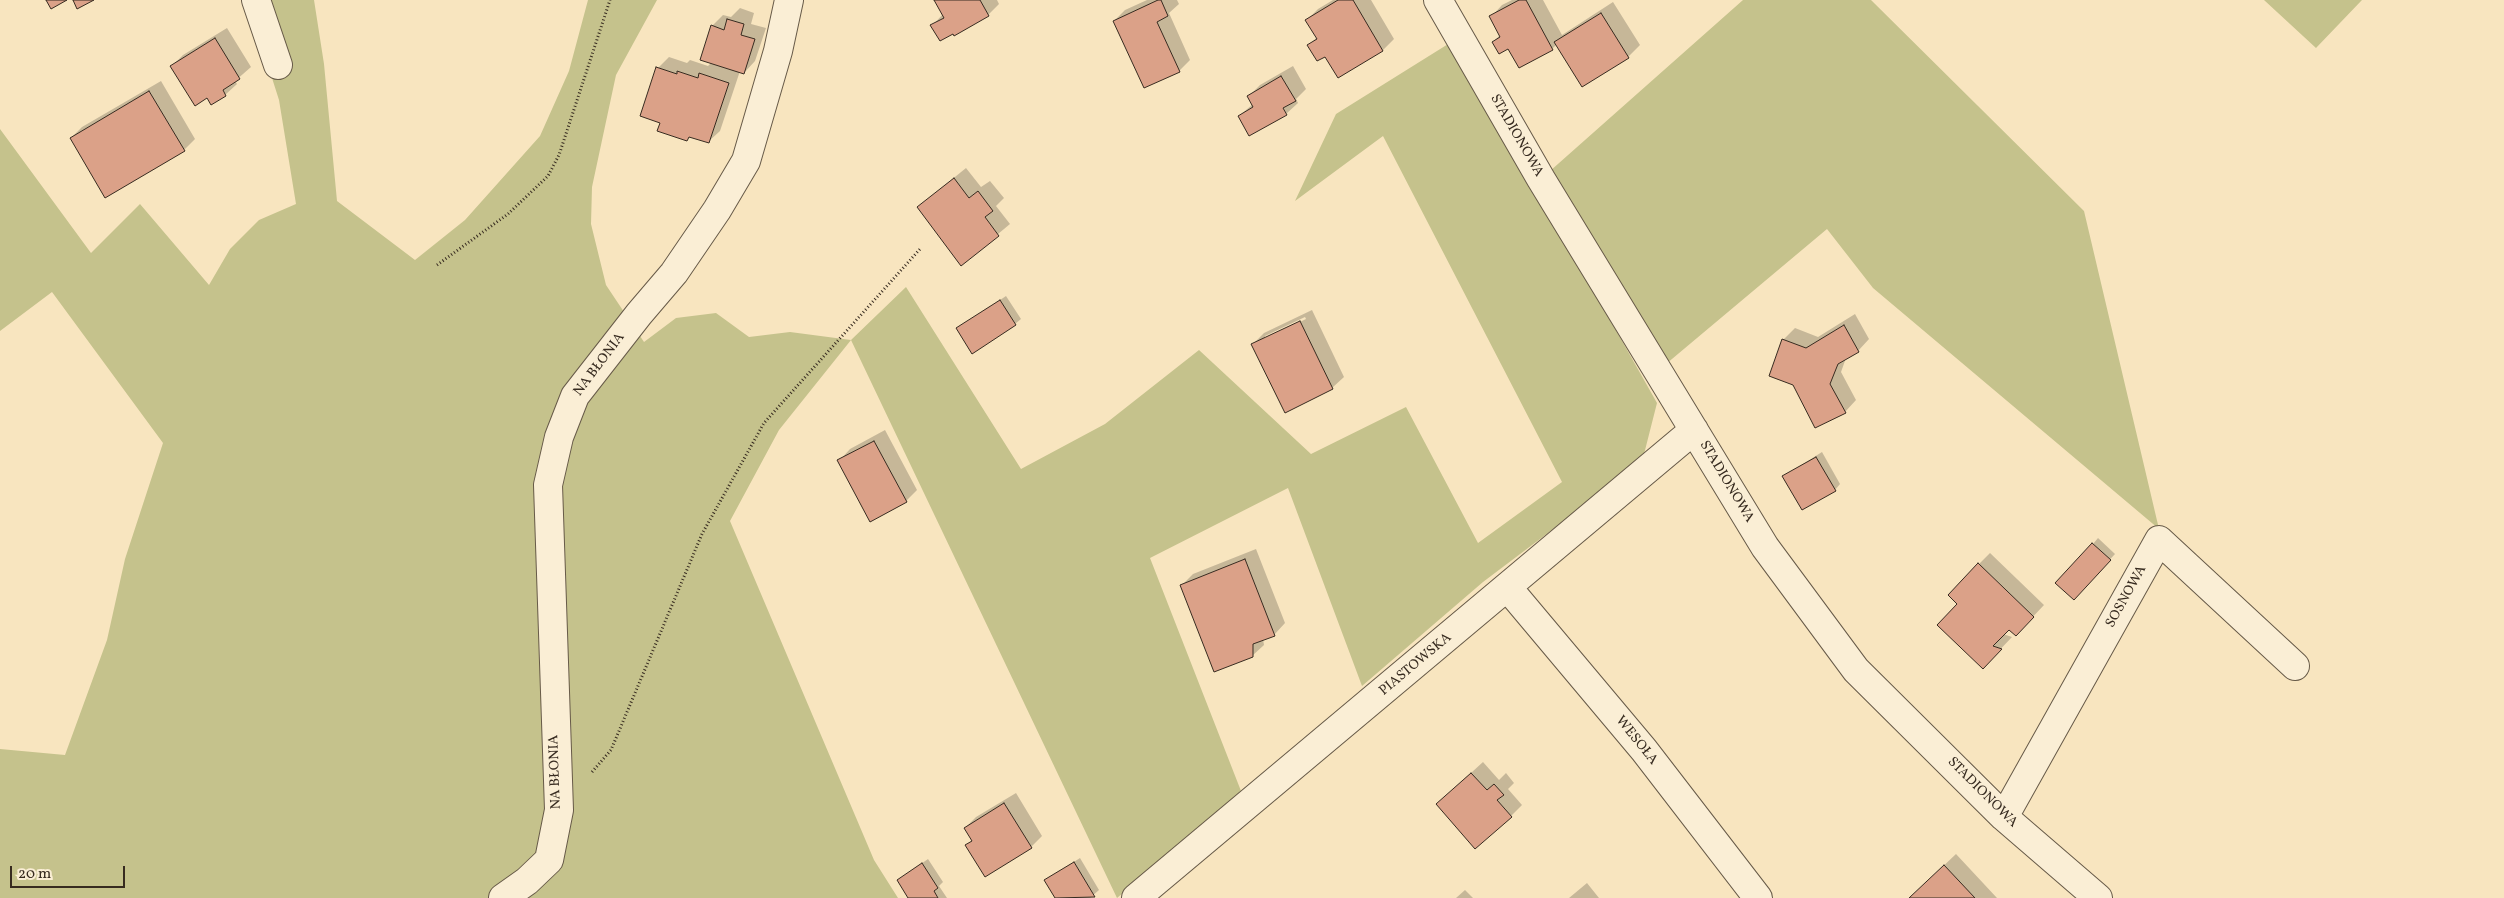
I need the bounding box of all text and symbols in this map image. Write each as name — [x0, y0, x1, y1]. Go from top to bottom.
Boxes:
street label: STADIONOWA — [1486, 92, 1546, 180]
street label: NA BŁONIA — [571, 330, 629, 400]
street label: STADIONOWA — [1695, 438, 1757, 526]
street label: SOSNOWA — [2103, 563, 2151, 631]
street label: PIASTOWSKA — [1376, 630, 1456, 700]
street label: WESOŁA — [1611, 713, 1661, 769]
street label: NA BŁONIA — [546, 734, 566, 810]
street label: STADIONOWA — [1943, 754, 2021, 832]
scale bar — [12, 856, 128, 888]
text: 20 m — [18, 864, 51, 885]

